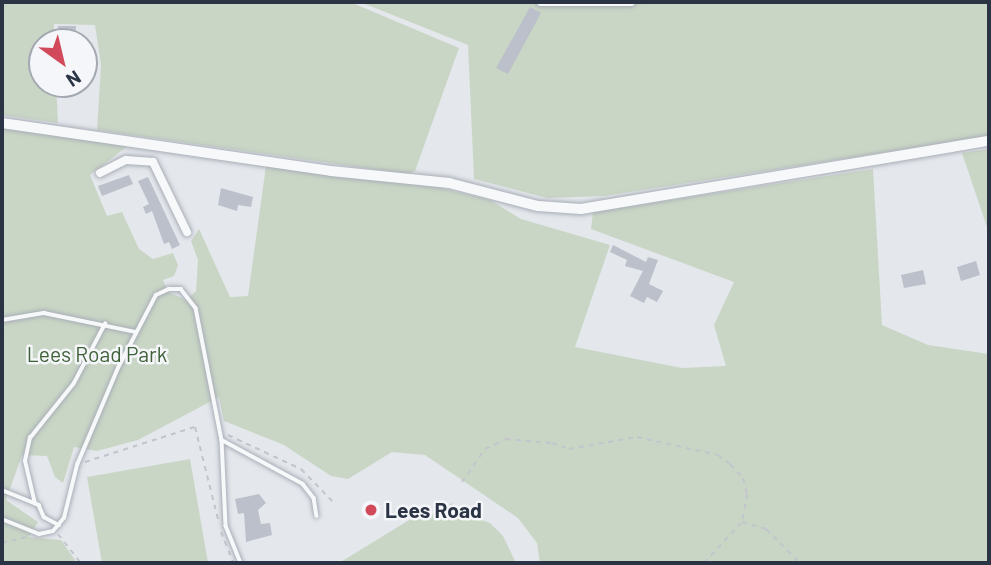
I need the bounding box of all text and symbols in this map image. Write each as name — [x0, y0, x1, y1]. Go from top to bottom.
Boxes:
north arrow — [28, 28, 98, 98]
text: N — [62, 66, 86, 92]
park label: Lees Road Park — [27, 341, 167, 367]
place label: Lees Road — [385, 497, 482, 523]
marker: Lees Road — [363, 502, 379, 518]

